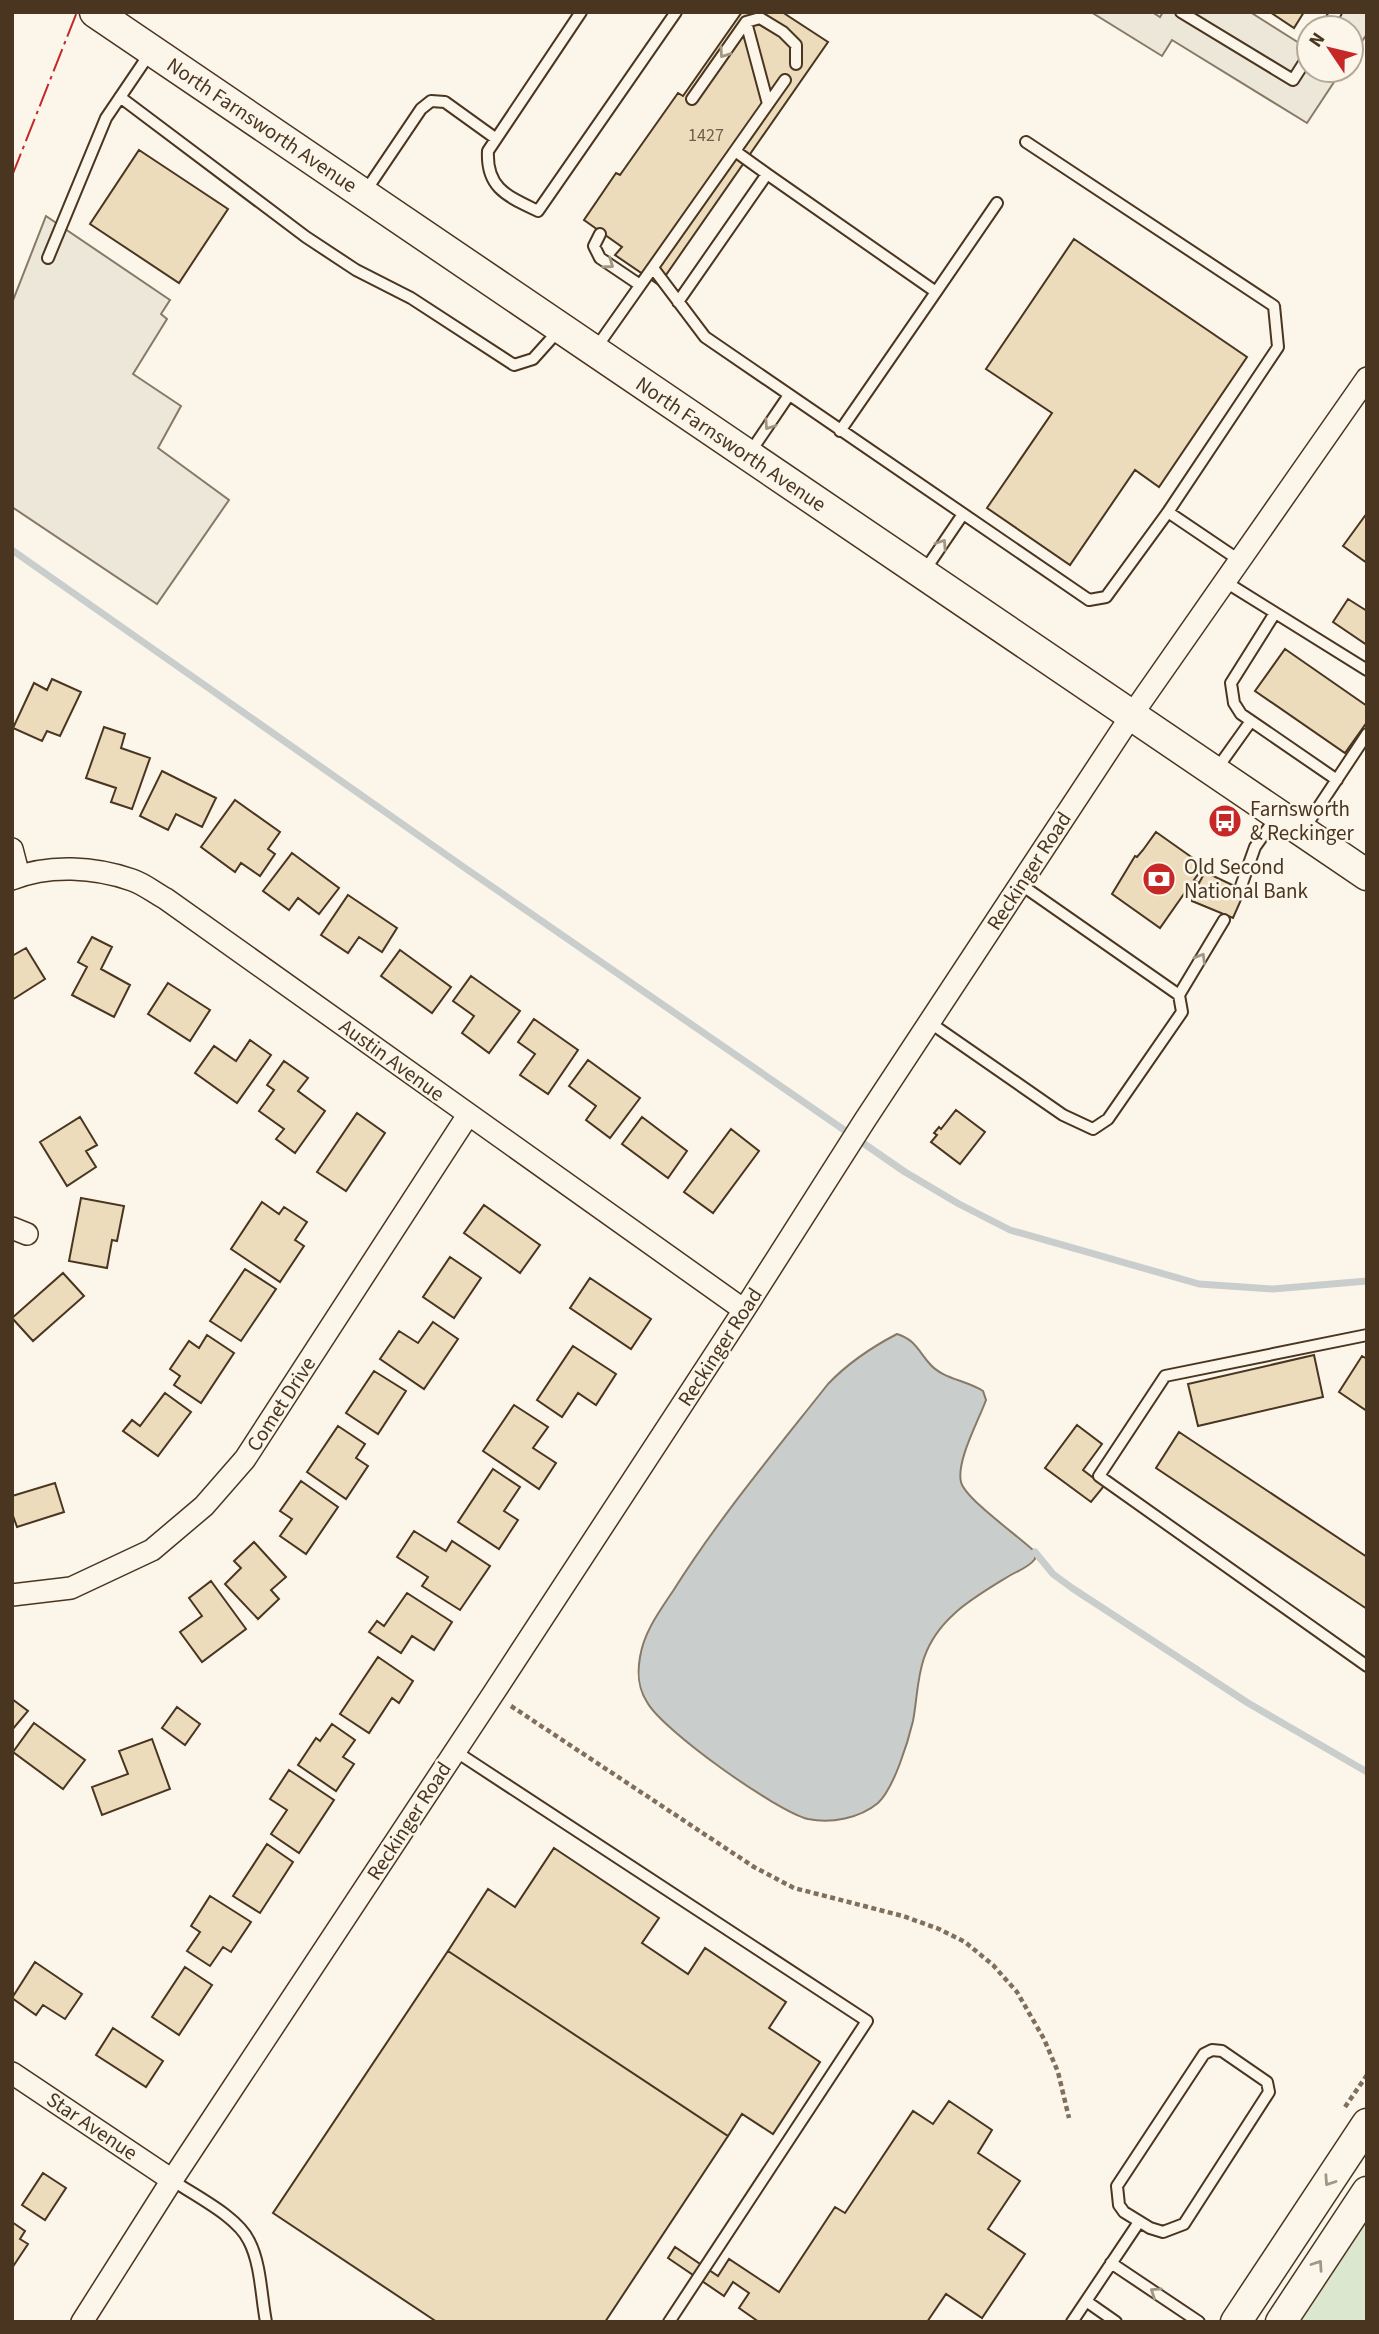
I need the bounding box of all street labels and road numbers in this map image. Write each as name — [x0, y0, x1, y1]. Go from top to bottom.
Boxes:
street label: North Farnsworth Avenue — [161, 50, 363, 200]
street label: North Farnsworth Avenue — [630, 369, 832, 519]
street label: Reckinger Road — [979, 806, 1079, 936]
street label: Austin Avenue — [333, 1011, 451, 1109]
street label: Reckinger Road — [670, 1282, 770, 1412]
street label: Comet Drive — [239, 1351, 323, 1457]
street label: Reckinger Road — [359, 1756, 459, 1886]
street label: Star Avenue — [40, 2084, 144, 2168]

